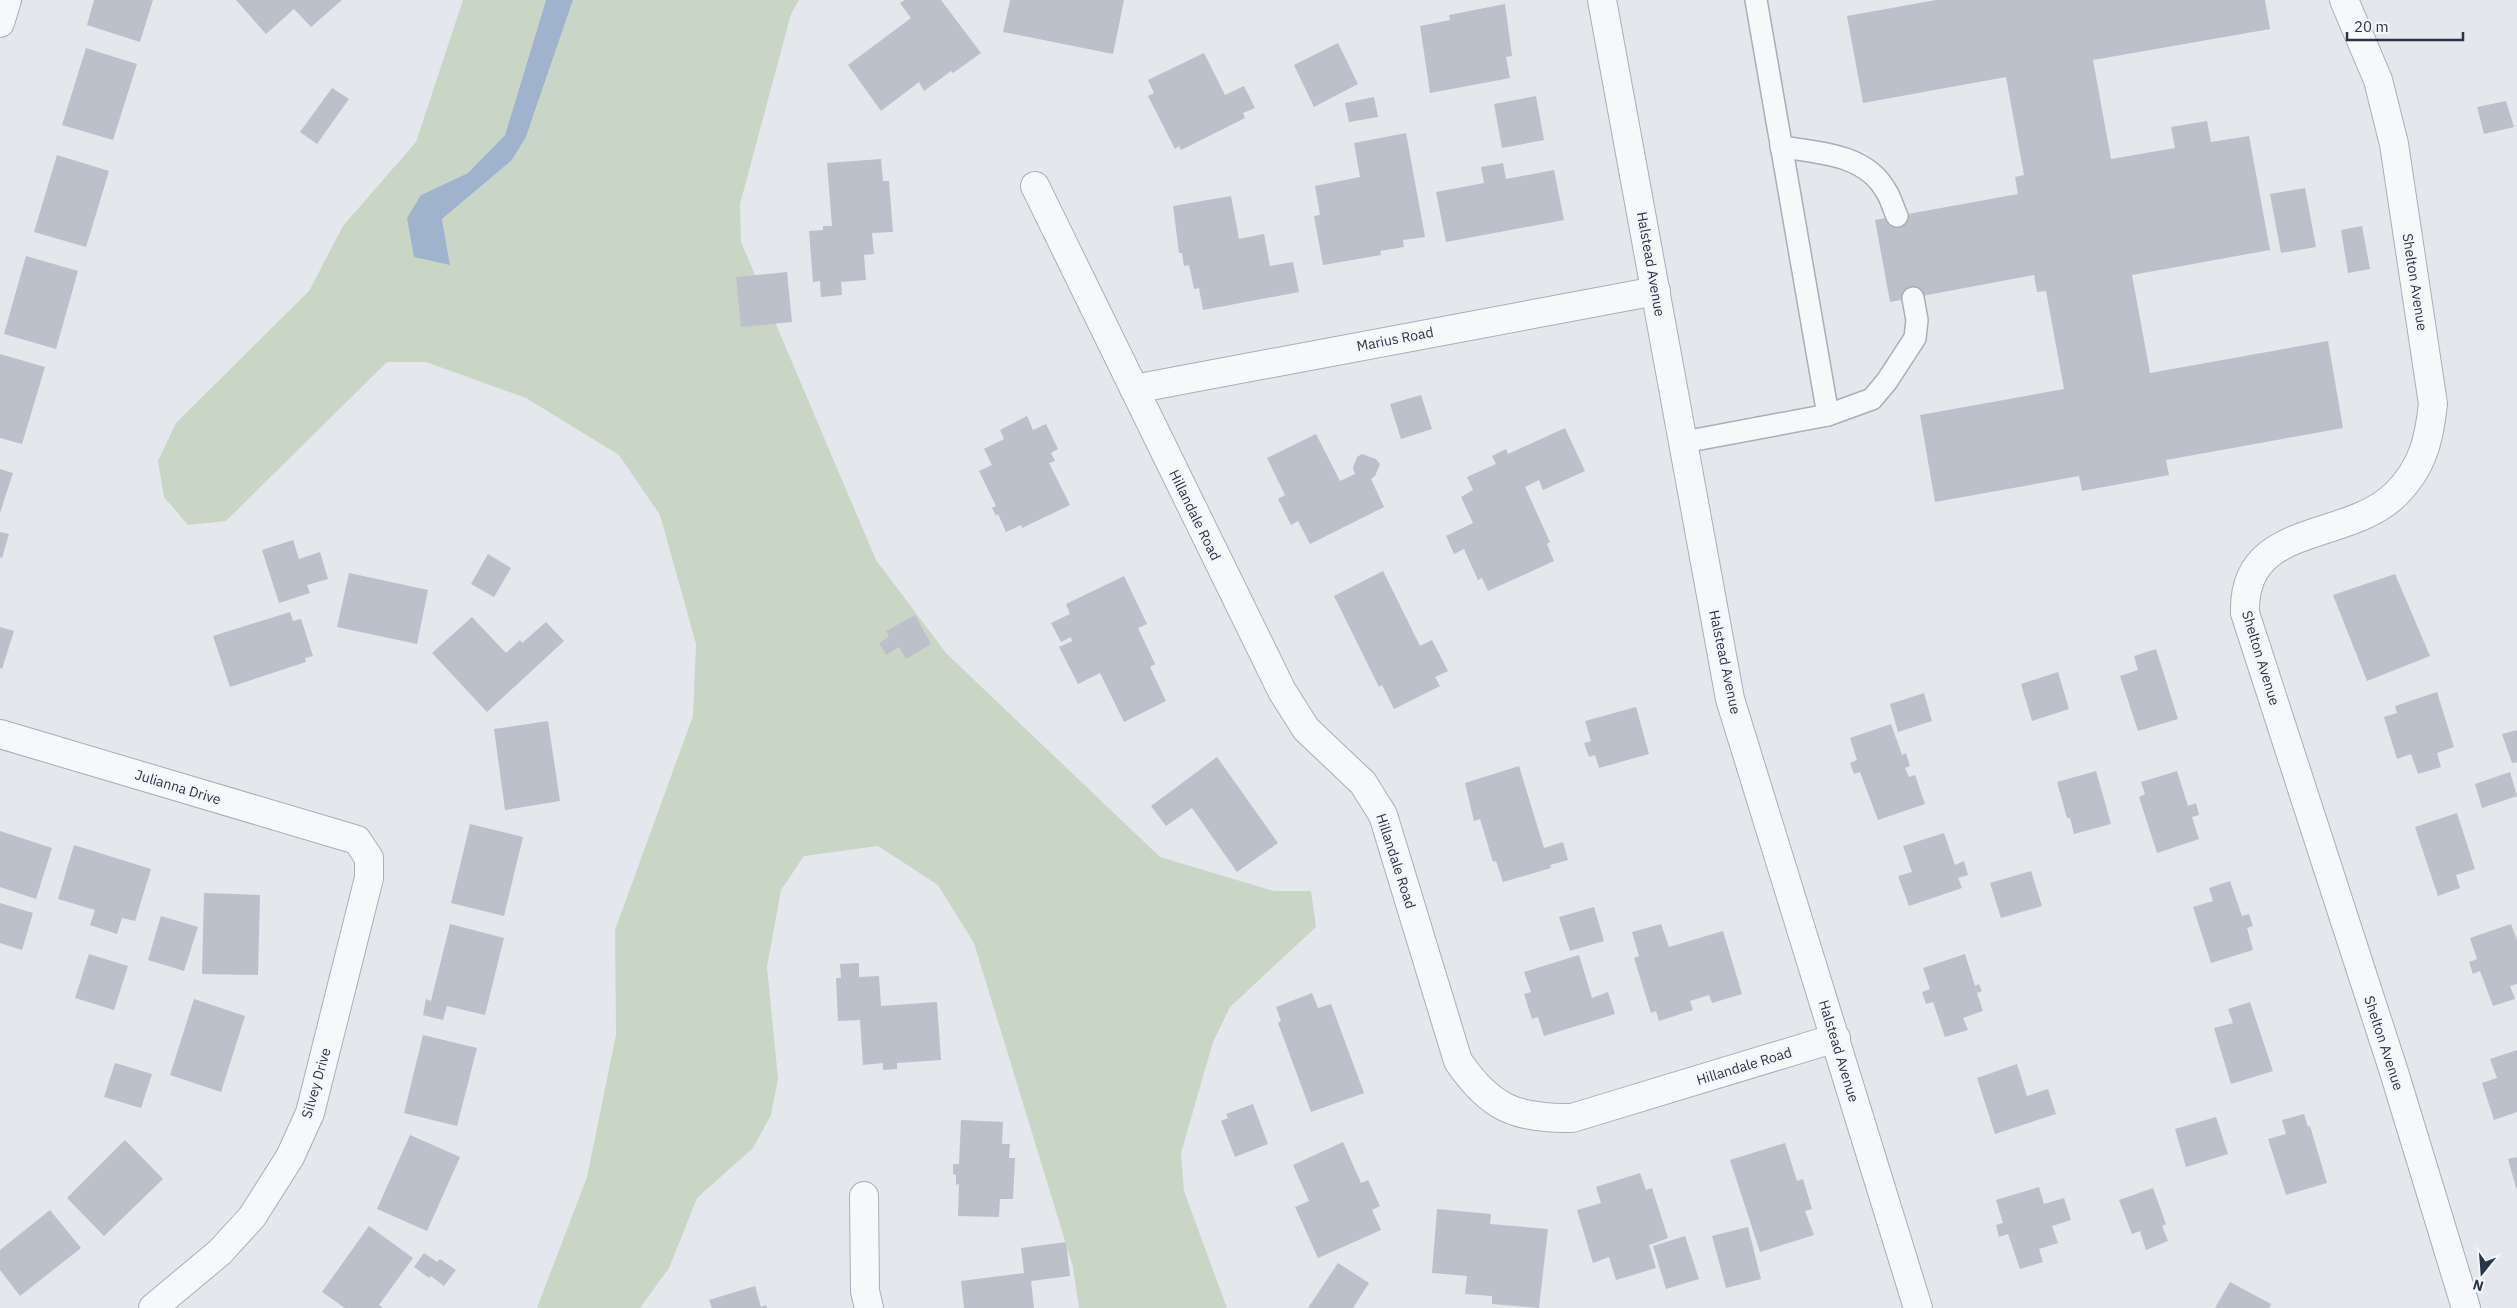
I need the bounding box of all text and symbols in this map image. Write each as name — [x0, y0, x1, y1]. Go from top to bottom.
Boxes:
scale bar — [2347, 10, 2463, 42]
text: 20 m — [2354, 17, 2389, 36]
street label: Halstead Avenue — [1633, 210, 1669, 318]
street label: Shelton Avenue — [2398, 232, 2432, 332]
street label: Marius Road — [1355, 323, 1435, 355]
street label: Hillandale Road — [1165, 467, 1225, 563]
street label: Halstead Avenue — [1705, 608, 1745, 716]
street label: Shelton Avenue — [2238, 608, 2284, 708]
street label: Julianna Drive — [133, 765, 224, 809]
street label: Hillandale Road — [1372, 811, 1420, 911]
street label: Shelton Avenue — [2360, 994, 2408, 1093]
street label: Halstead Avenue — [1815, 998, 1863, 1105]
street label: Hillandale Road — [1694, 1043, 1794, 1089]
street label: Silvey Drive — [297, 1045, 335, 1120]
north arrow — [2457, 1248, 2507, 1298]
text: N — [2471, 1275, 2486, 1296]

